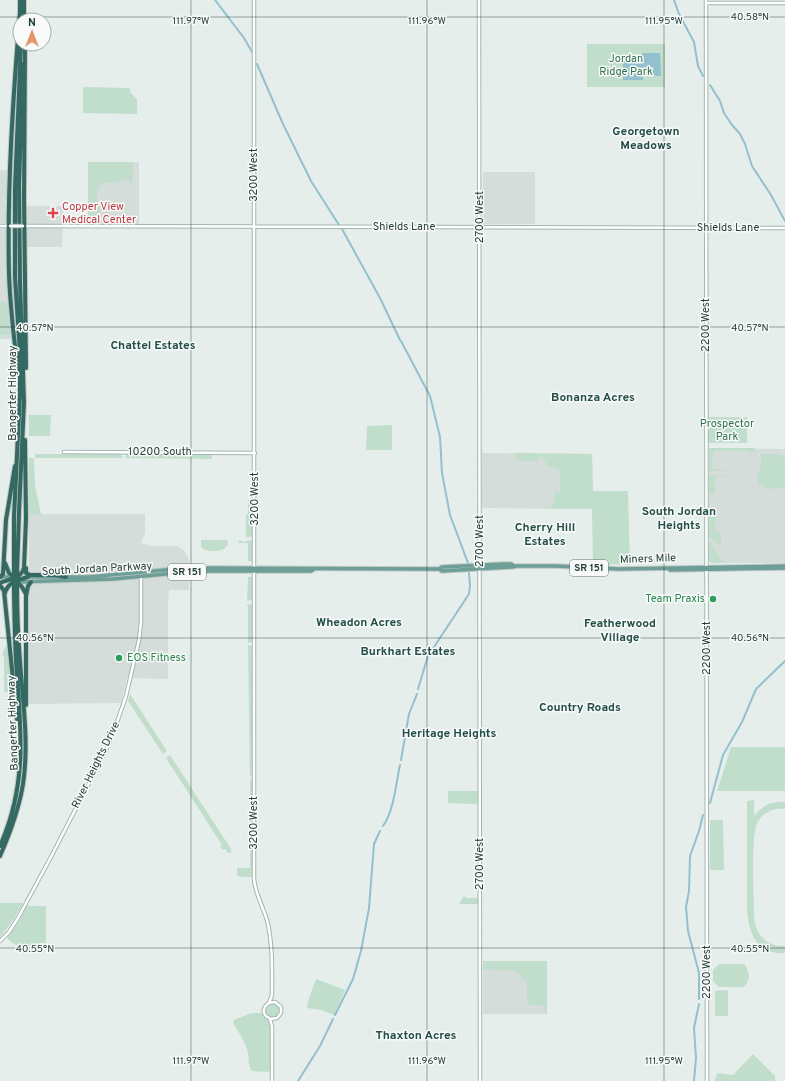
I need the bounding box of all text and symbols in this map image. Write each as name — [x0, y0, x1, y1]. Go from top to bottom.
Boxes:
text: 40.58°N — [731, 11, 769, 24]
north arrow — [12, 12, 52, 52]
text: 111.97°W — [173, 15, 209, 28]
text: 111.96°W — [408, 15, 446, 28]
text: 111.95°W — [645, 15, 683, 28]
text: N — [28, 16, 36, 30]
park label: Jordan Ridge Park — [599, 52, 653, 79]
district label: Georgetown Meadows — [612, 124, 680, 154]
street label: 3200 West — [247, 148, 261, 202]
street label: 2700 West — [473, 191, 487, 243]
place label: Copper View Medical Center — [62, 200, 137, 227]
marker: Copper View Medical Center — [47, 207, 59, 219]
street label: Shields Lane — [373, 220, 435, 234]
street label: Shields Lane — [697, 221, 759, 235]
street label: 2200 West — [699, 298, 713, 352]
text: 40.57°N — [16, 322, 54, 335]
text: 40.57°N — [731, 322, 769, 335]
district label: Chattel Estates — [110, 338, 196, 354]
street label: Bangerter Highway — [6, 345, 20, 441]
district label: Bonanza Acres — [551, 390, 635, 406]
park label: Prospector Park — [700, 417, 755, 444]
street label: 10200 South — [128, 445, 192, 459]
street label: 3200 West — [248, 472, 262, 526]
district label: South Jordan Heights — [642, 504, 716, 534]
street label: 2700 West — [473, 515, 487, 567]
district label: Cherry Hill Estates — [515, 520, 575, 550]
street label: Miners Mile — [620, 551, 676, 567]
street label: South Jordan Parkway — [42, 559, 153, 579]
road number: SR 151 — [570, 560, 608, 576]
road number: SR 151 — [168, 564, 206, 580]
place label: Team Praxis — [645, 592, 705, 606]
marker: Team Praxis — [708, 594, 718, 604]
district label: Wheadon Acres — [316, 615, 402, 631]
district label: Featherwood Village — [584, 616, 656, 646]
street label: 2200 West — [700, 621, 714, 675]
text: 40.56°N — [16, 632, 54, 645]
text: 40.56°N — [731, 632, 769, 645]
district label: Burkhart Estates — [361, 644, 456, 660]
place label: EOS Fitness — [127, 651, 186, 665]
marker: EOS Fitness — [114, 653, 124, 663]
street label: Bangerter Highway — [4, 675, 22, 771]
district label: Country Roads — [539, 700, 621, 716]
street label: River Heights Drive — [69, 719, 123, 811]
district label: Heritage Heights — [402, 726, 496, 742]
street label: 3200 West — [247, 796, 261, 850]
street label: 2700 West — [473, 838, 487, 890]
text: 40.55°N — [16, 943, 54, 956]
text: 40.55°N — [731, 943, 769, 956]
street label: 2200 West — [700, 945, 714, 999]
district label: Thaxton Acres — [375, 1028, 457, 1044]
text: 111.97°W — [173, 1055, 209, 1068]
text: 111.96°W — [408, 1055, 446, 1068]
text: 111.95°W — [645, 1055, 683, 1068]

